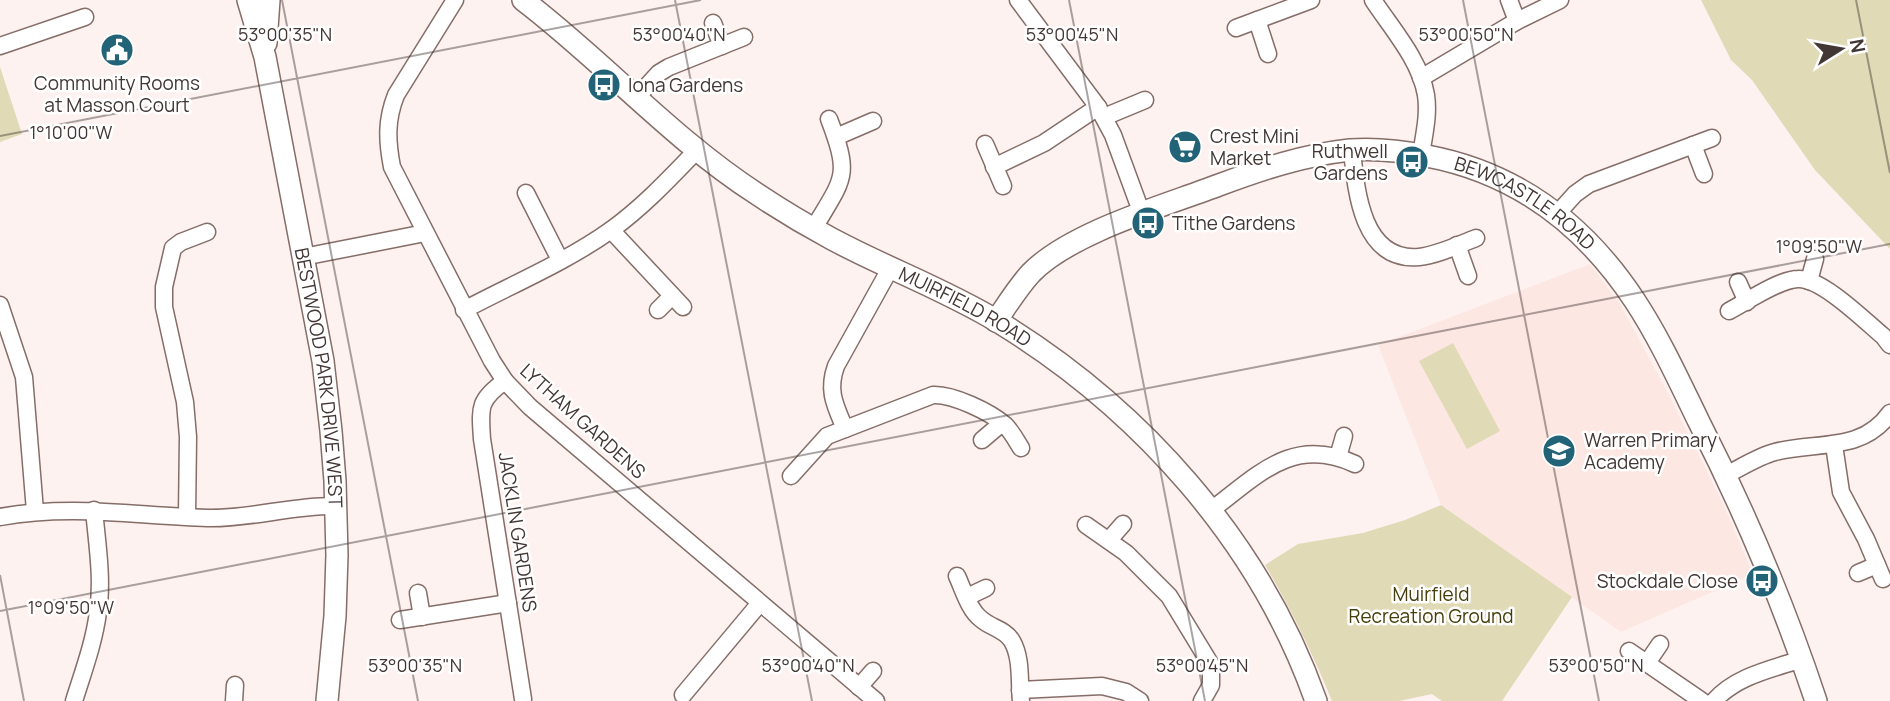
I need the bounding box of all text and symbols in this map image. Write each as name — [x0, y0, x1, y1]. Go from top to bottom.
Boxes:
north arrow — [1806, 14, 1876, 84]
text: 53°00'35"N — [238, 22, 332, 46]
text: 53°00'40"N — [632, 22, 726, 46]
text: 53°00'45"N — [1026, 22, 1118, 46]
text: 53°00'50"N — [1418, 22, 1514, 46]
public building icon: Community Rooms at Masson Court — [98, 31, 136, 69]
text: N — [1844, 37, 1872, 55]
bus stop icon: Iona Gardens — [585, 66, 623, 104]
place label: Community Rooms at Masson Court — [34, 70, 200, 118]
place label: Iona Gardens — [628, 72, 743, 98]
text: 1°10'00"W — [30, 120, 113, 144]
place label: Crest Mini Market — [1210, 123, 1299, 171]
supermarket icon: Crest Mini Market — [1166, 128, 1204, 166]
place label: Ruthwell Gardens — [1312, 138, 1388, 186]
bus stop icon: Ruthwell Gardens — [1393, 143, 1431, 181]
street label: BEWCASTLE ROAD — [1451, 150, 1601, 256]
bus stop icon: Tithe Gardens — [1129, 204, 1167, 242]
place label: Tithe Gardens — [1172, 210, 1296, 236]
text: 1°09'50"W — [1776, 234, 1862, 258]
street label: BESTWOOD PARK DRIVE WEST — [289, 245, 349, 509]
street label: MUIRFIELD ROAD — [895, 260, 1037, 353]
street label: LYTHAM GARDENS — [515, 358, 652, 485]
place label: Warren Primary Academy — [1584, 427, 1717, 475]
school or university icon: Warren Primary Academy — [1540, 432, 1578, 470]
street label: JACKLIN GARDENS — [493, 450, 543, 614]
bus stop icon: Stockdale Close — [1743, 562, 1781, 600]
place label: Stockdale Close — [1597, 568, 1738, 594]
park label: Muirfield Recreation Ground — [1348, 581, 1514, 629]
text: 1°09'50"W — [28, 595, 114, 619]
text: 53°00'35"N — [368, 653, 462, 677]
text: 53°00'40"N — [761, 653, 855, 677]
text: 53°00'45"N — [1156, 653, 1248, 677]
text: 53°00'50"N — [1548, 653, 1644, 677]

